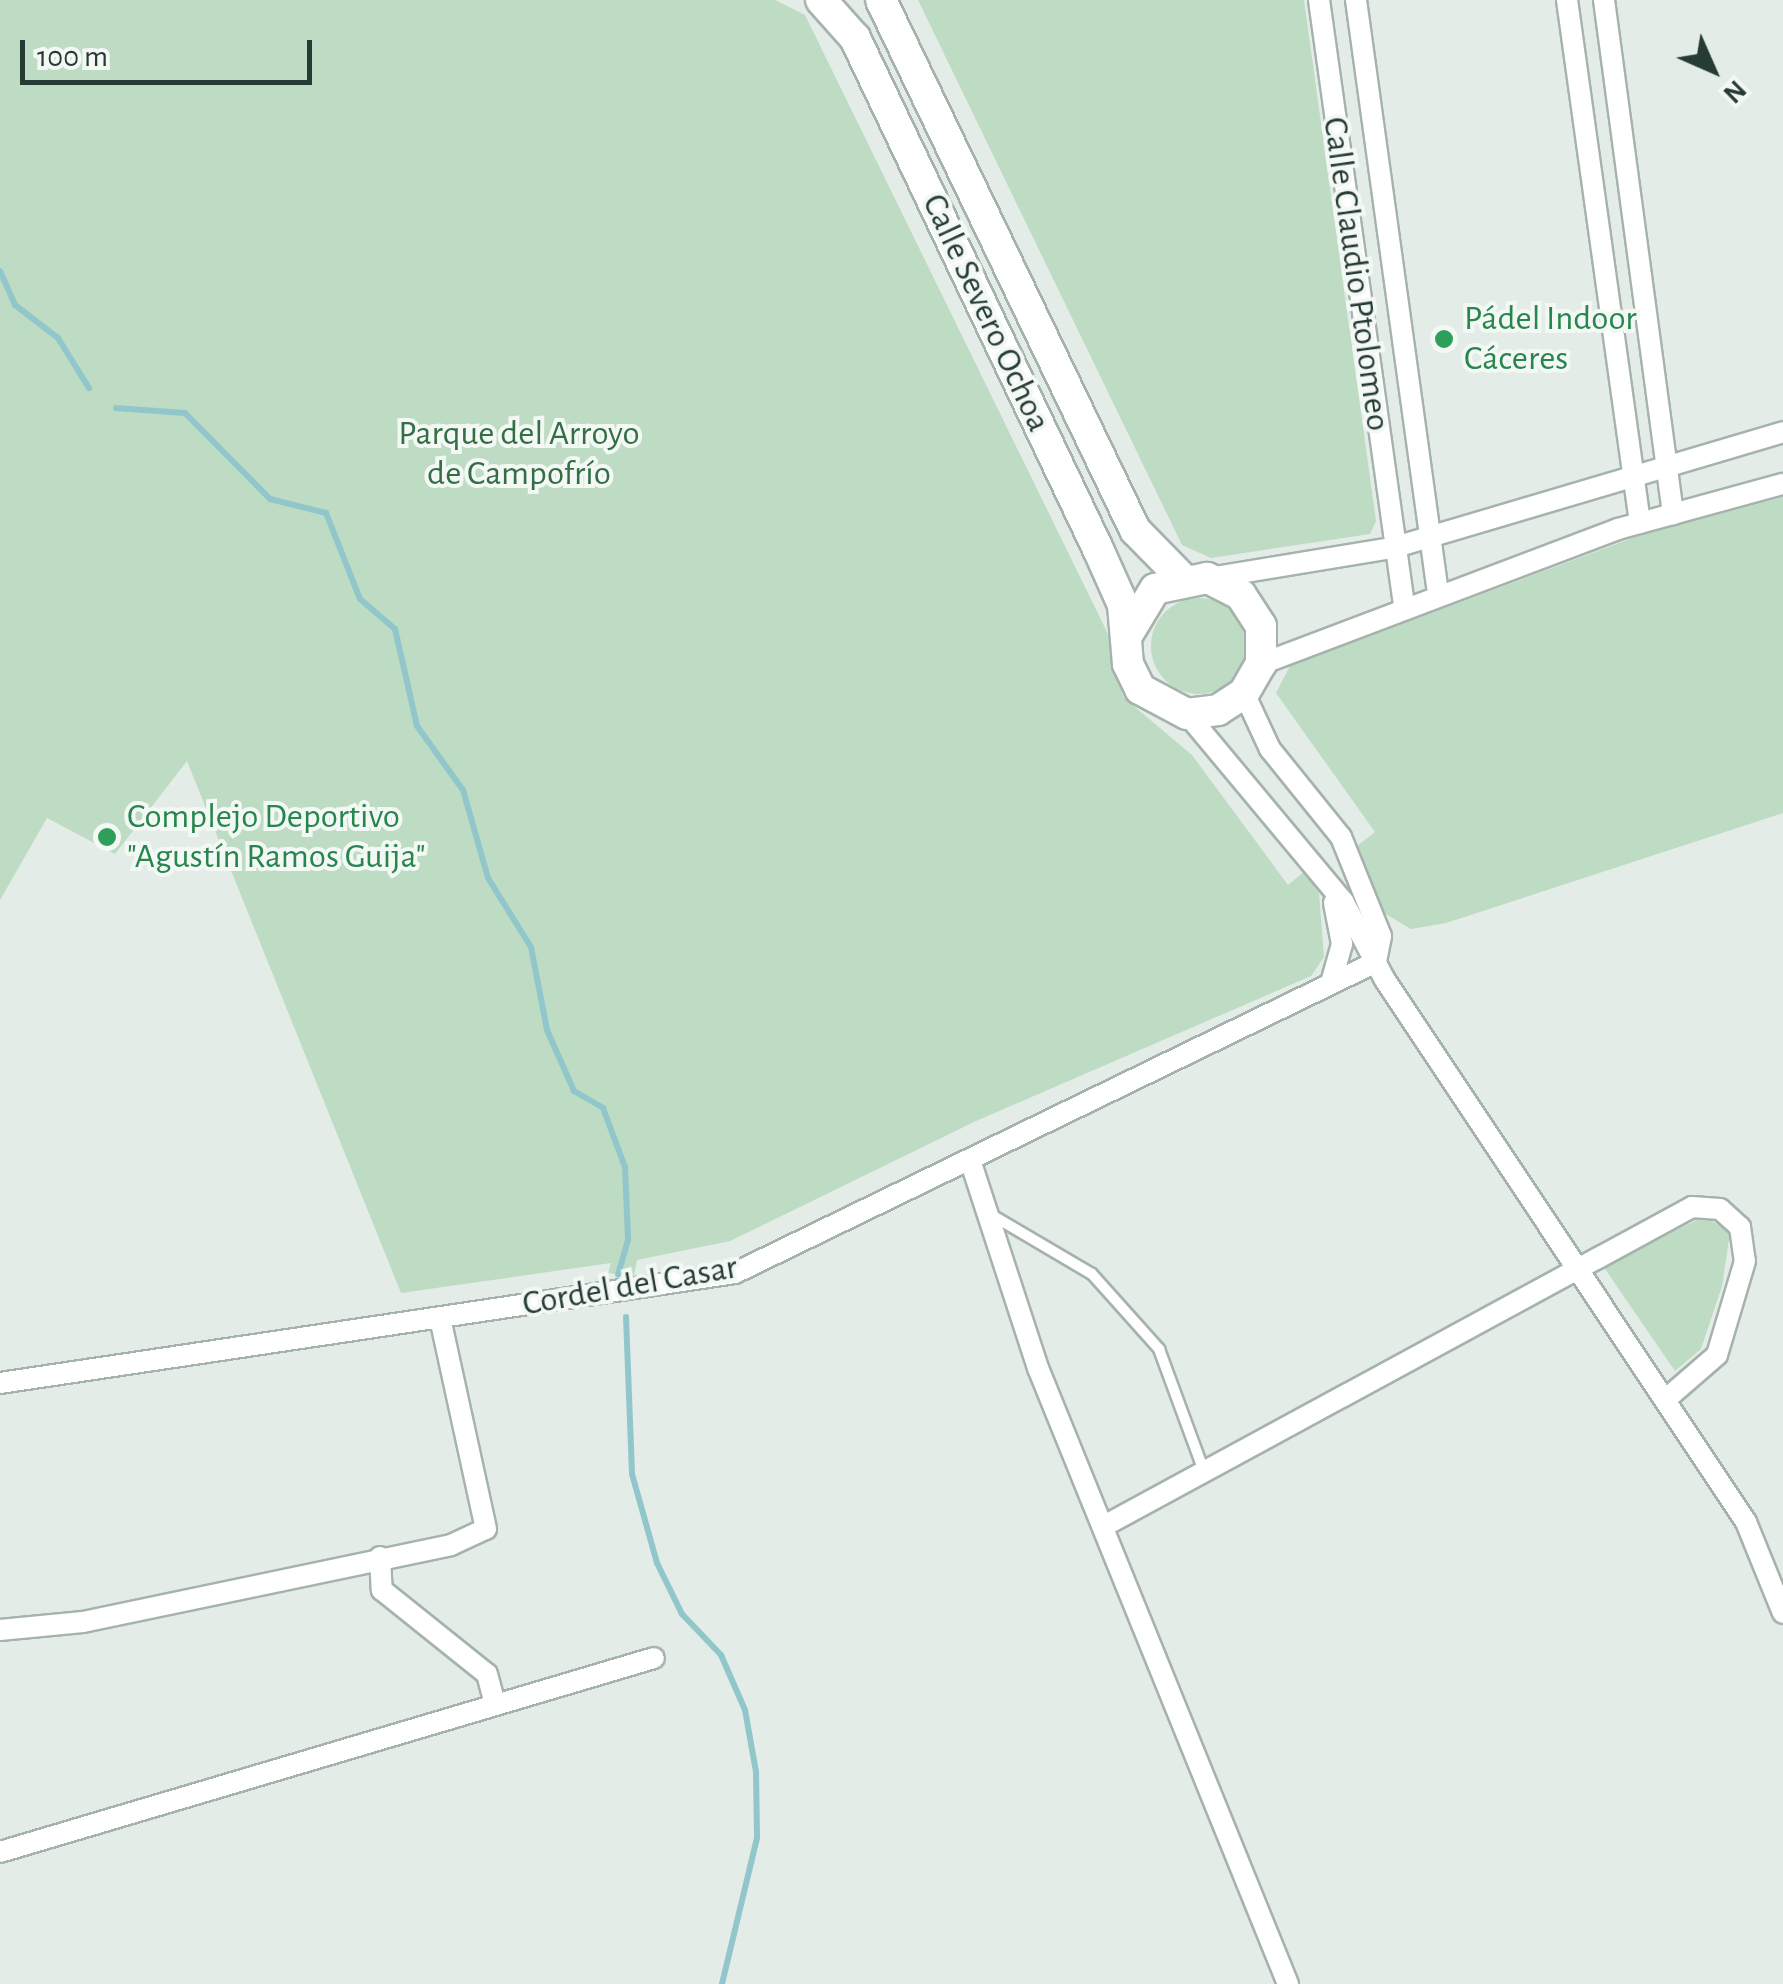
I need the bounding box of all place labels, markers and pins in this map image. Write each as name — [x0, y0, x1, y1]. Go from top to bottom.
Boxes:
place label: Pádel Indoor Cáceres — [1464, 298, 1637, 380]
marker: Pádel Indoor Cáceres — [1433, 328, 1455, 350]
place label: Complejo Deportivo "Agustín Ramos Guija" — [127, 796, 426, 878]
marker: Complejo Deportivo "Agustín Ramos Guija" — [96, 826, 118, 848]

